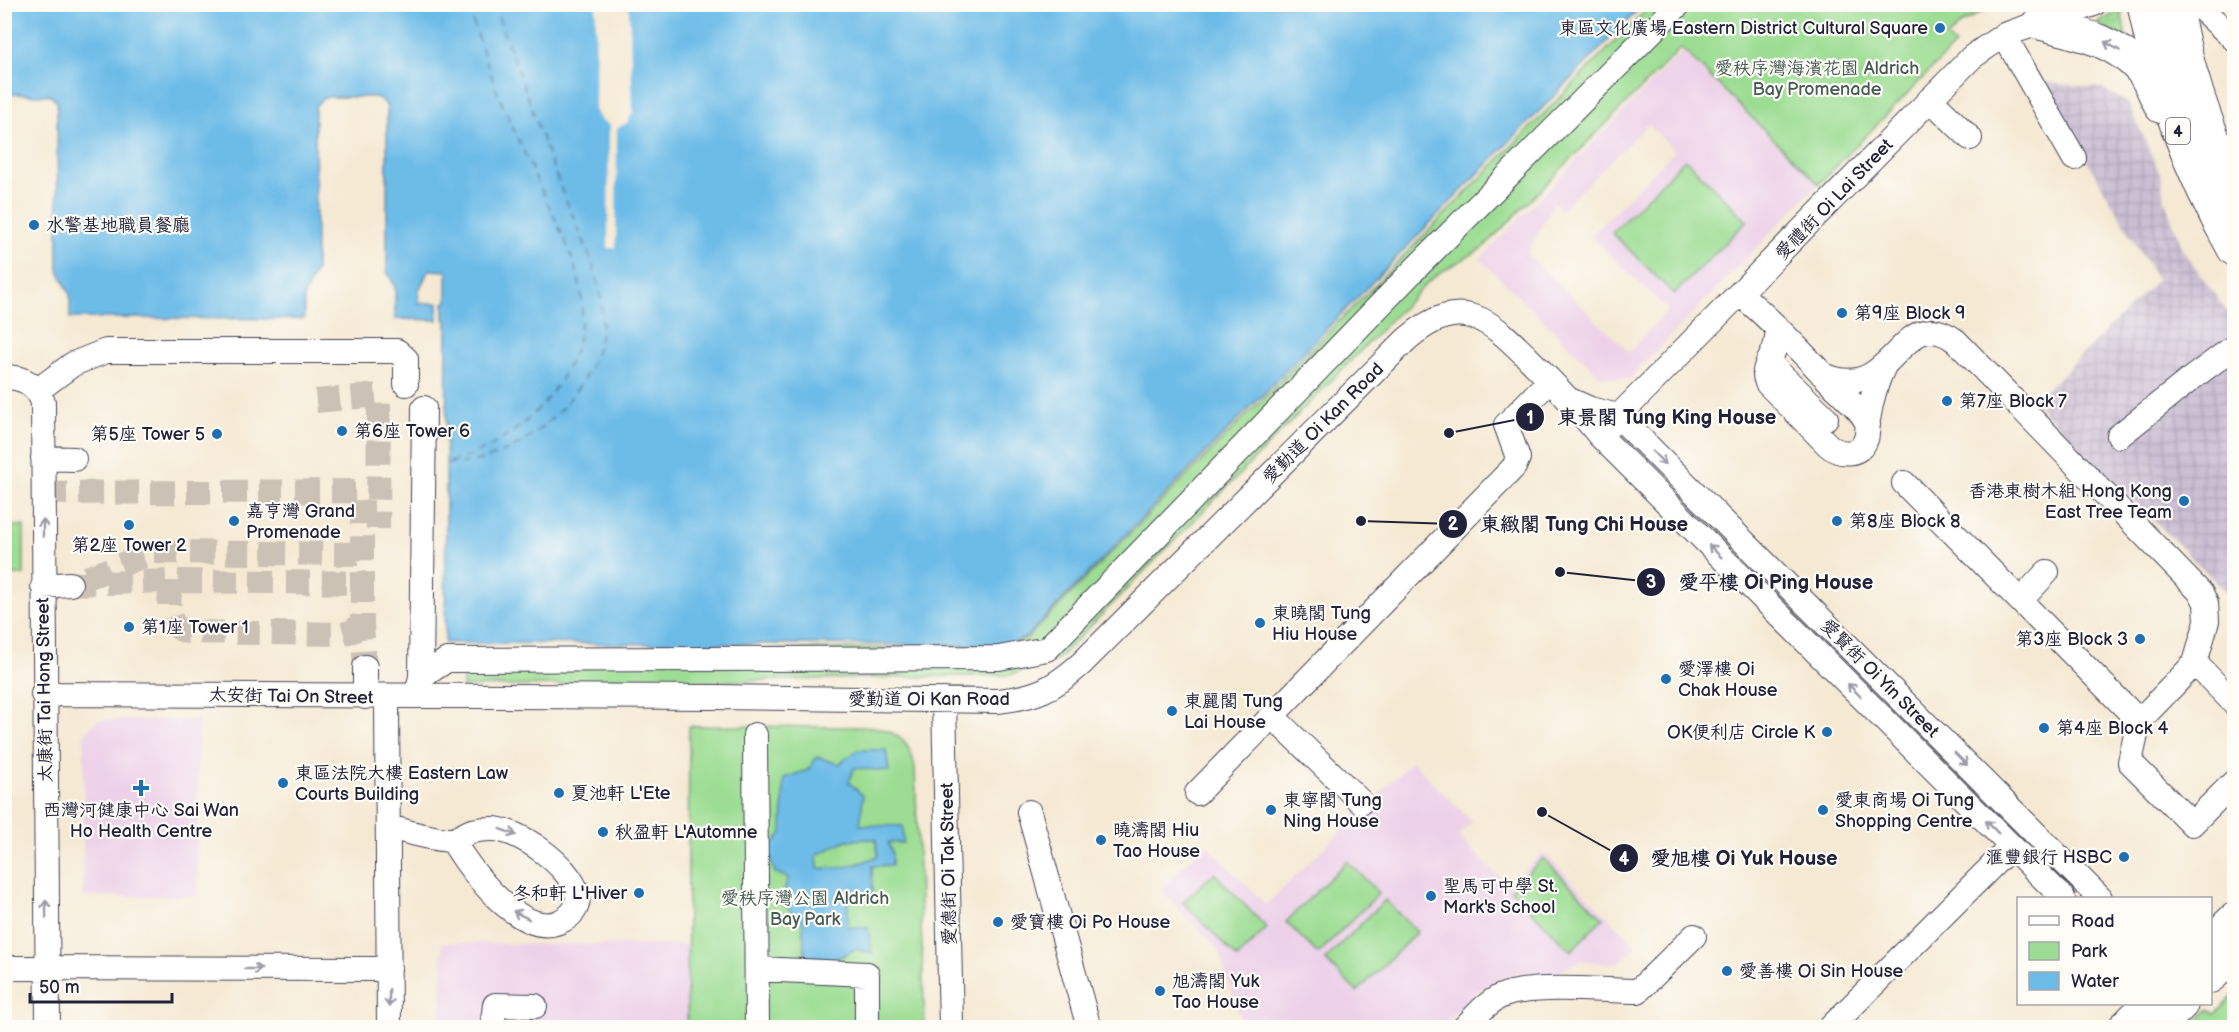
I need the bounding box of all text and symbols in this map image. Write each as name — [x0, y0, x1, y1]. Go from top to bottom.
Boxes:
place label: 東區文化廣場 Eastern District Cultural Square — [1559, 18, 1928, 39]
marker: 東區文化廣場 Eastern District Cultural Square — [1933, 21, 1947, 35]
one-way arrow — [2104, 40, 2121, 52]
park label: 愛秩序灣海濱花園 Aldrich Bay Promenade — [1715, 58, 1919, 100]
road number: 4 — [2166, 118, 2190, 144]
street label: 愛禮街 Oi Lai Street — [1771, 134, 1898, 264]
place label: 水警基地職員餐廳 — [46, 215, 190, 236]
marker: 水警基地職員餐廳 — [27, 218, 41, 232]
place label: 第9座 Block 9 — [1854, 303, 1965, 324]
marker: 第9座 Block 9 — [1835, 306, 1849, 320]
street label: 愛勤道 Oi Kan Road — [1259, 359, 1388, 488]
place label: 第7座 Block 7 — [1959, 391, 2067, 412]
marker: 第7座 Block 7 — [1940, 394, 1954, 408]
callout: 東景閣 Tung King House — [1515, 398, 1788, 436]
text: 東景閣 Tung King House — [1558, 406, 1776, 430]
text: 1 — [1526, 408, 1534, 429]
place label: 第6座 Tower 6 — [354, 421, 470, 442]
place label: 第5座 Tower 5 — [90, 424, 205, 445]
marker: 第6座 Tower 6 — [335, 424, 349, 438]
marker: 第5座 Tower 5 — [210, 427, 224, 441]
one-way arrow — [1652, 450, 1667, 465]
place label: 香港東樹木組 Hong Kong East Tree Team — [1968, 481, 2172, 523]
marker: 香港東樹木組 Hong Kong East Tree Team — [2177, 494, 2191, 508]
place label: 嘉亨灣 Grand Promenade — [246, 501, 355, 543]
callout: 東緻閣 Tung Chi House — [1438, 505, 1700, 543]
place label: 第8座 Block 8 — [1849, 511, 1961, 532]
text: 東緻閣 Tung Chi House — [1480, 513, 1688, 537]
marker: 嘉亨灣 Grand Promenade — [227, 514, 241, 528]
text: 2 — [1448, 514, 1459, 535]
marker: 第8座 Block 8 — [1830, 514, 1844, 528]
one-way arrow — [37, 518, 49, 538]
marker: 第2座 Tower 2 — [122, 518, 136, 532]
place label: 第2座 Tower 2 — [71, 535, 187, 556]
one-way arrow — [1708, 543, 1722, 558]
callout: 愛平樓 Oi Ping House — [1636, 563, 1885, 601]
text: 愛平樓 Oi Ping House — [1679, 571, 1873, 595]
text: 3 — [1646, 572, 1656, 593]
street label: 太康街 Tai Hong Street — [32, 597, 57, 783]
place label: 東曉閣 Tung Hiu House — [1272, 603, 1371, 645]
street label: 愛賢街 Oi Yin Street — [1816, 615, 1943, 742]
marker: 東曉閣 Tung Hiu House — [1253, 616, 1267, 630]
place label: 第1座 Tower 1 — [141, 617, 249, 638]
marker: 第1座 Tower 1 — [122, 620, 136, 634]
place label: 第3座 Block 3 — [2015, 629, 2128, 650]
marker: 第3座 Block 3 — [2133, 632, 2147, 646]
place label: 愛澤樓 Oi Chak House — [1678, 659, 1778, 701]
marker: 愛澤樓 Oi Chak House — [1659, 672, 1673, 686]
one-way arrow — [1846, 682, 1861, 697]
street label: 太安街 Tai On Street — [208, 685, 374, 708]
street label: 愛勤道 Oi Kan Road — [848, 689, 1010, 710]
place label: 東麗閣 Tung Lai House — [1184, 691, 1283, 733]
marker: 東麗閣 Tung Lai House — [1165, 704, 1179, 718]
place label: 第4座 Block 4 — [2056, 718, 2169, 739]
marker: 第4座 Block 4 — [2037, 721, 2051, 735]
place label: OK便利店 Circle K — [1667, 722, 1815, 743]
marker: OK便利店 Circle K — [1820, 725, 1834, 739]
one-way arrow — [1953, 752, 1968, 766]
place label: 東區法院大樓 Eastern Law Courts Building — [295, 763, 508, 805]
marker: 東區法院大樓 Eastern Law Courts Building — [276, 776, 290, 790]
marker: 西灣河健康中心 Sai Wan Ho Health Centre — [132, 779, 150, 797]
street label: 愛德街 Oi Tak Street — [937, 782, 960, 946]
place label: 夏池軒 L'Ete — [571, 783, 671, 804]
marker: 夏池軒 L'Ete — [552, 786, 566, 800]
place label: 東寧閣 Tung Ning House — [1283, 790, 1382, 832]
place label: 愛東商場 Oi Tung Shopping Centre — [1835, 790, 1974, 832]
place label: 西灣河健康中心 Sai Wan Ho Health Centre — [43, 800, 239, 842]
marker: 東寧閣 Tung Ning House — [1264, 803, 1278, 817]
marker: 愛東商場 Oi Tung Shopping Centre — [1816, 803, 1830, 817]
place label: 曉濤閣 Hiu Tao House — [1113, 820, 1200, 862]
one-way arrow — [1984, 820, 1999, 835]
place label: 秋盈軒 L'Automne — [615, 822, 758, 843]
marker: 秋盈軒 L'Automne — [596, 825, 610, 839]
one-way arrow — [499, 828, 517, 839]
marker: 曉濤閣 Hiu Tao House — [1094, 833, 1108, 847]
callout: 愛旭樓 Oi Yuk House — [1609, 839, 1850, 877]
text: 愛旭樓 Oi Yuk House — [1650, 847, 1838, 871]
place label: 滙豐銀行 HSBC — [1986, 847, 2112, 868]
text: 4 — [1619, 849, 1630, 870]
marker: 滙豐銀行 HSBC — [2117, 850, 2131, 864]
place label: 聖馬可中學 St. Mark's School — [1443, 876, 1558, 918]
place label: 冬和軒 L'Hiver — [513, 883, 628, 904]
marker: 冬和軒 L'Hiver — [632, 886, 646, 900]
park label: 愛秩序灣公園 Aldrich Bay Park — [721, 888, 889, 930]
marker: 聖馬可中學 St. Mark's School — [1424, 889, 1438, 903]
legend — [2017, 897, 2212, 1005]
one-way arrow — [41, 899, 52, 919]
one-way arrow — [513, 909, 531, 920]
text: Road — [2071, 911, 2115, 932]
place label: 愛寶樓 Oi Po House — [1010, 912, 1170, 933]
marker: 愛寶樓 Oi Po House — [991, 915, 1005, 929]
text: Park — [2071, 941, 2107, 962]
place label: 愛善樓 Oi Sin House — [1739, 961, 1904, 982]
one-way arrow — [242, 963, 262, 975]
marker: 愛善樓 Oi Sin House — [1720, 964, 1734, 978]
scale bar — [30, 966, 172, 1004]
place label: 旭濤閣 Yuk Tao House — [1172, 971, 1259, 1013]
text: Water — [2071, 971, 2119, 992]
text: 50 m — [39, 977, 80, 998]
marker: 旭濤閣 Yuk Tao House — [1153, 984, 1167, 998]
one-way arrow — [383, 988, 395, 1008]

